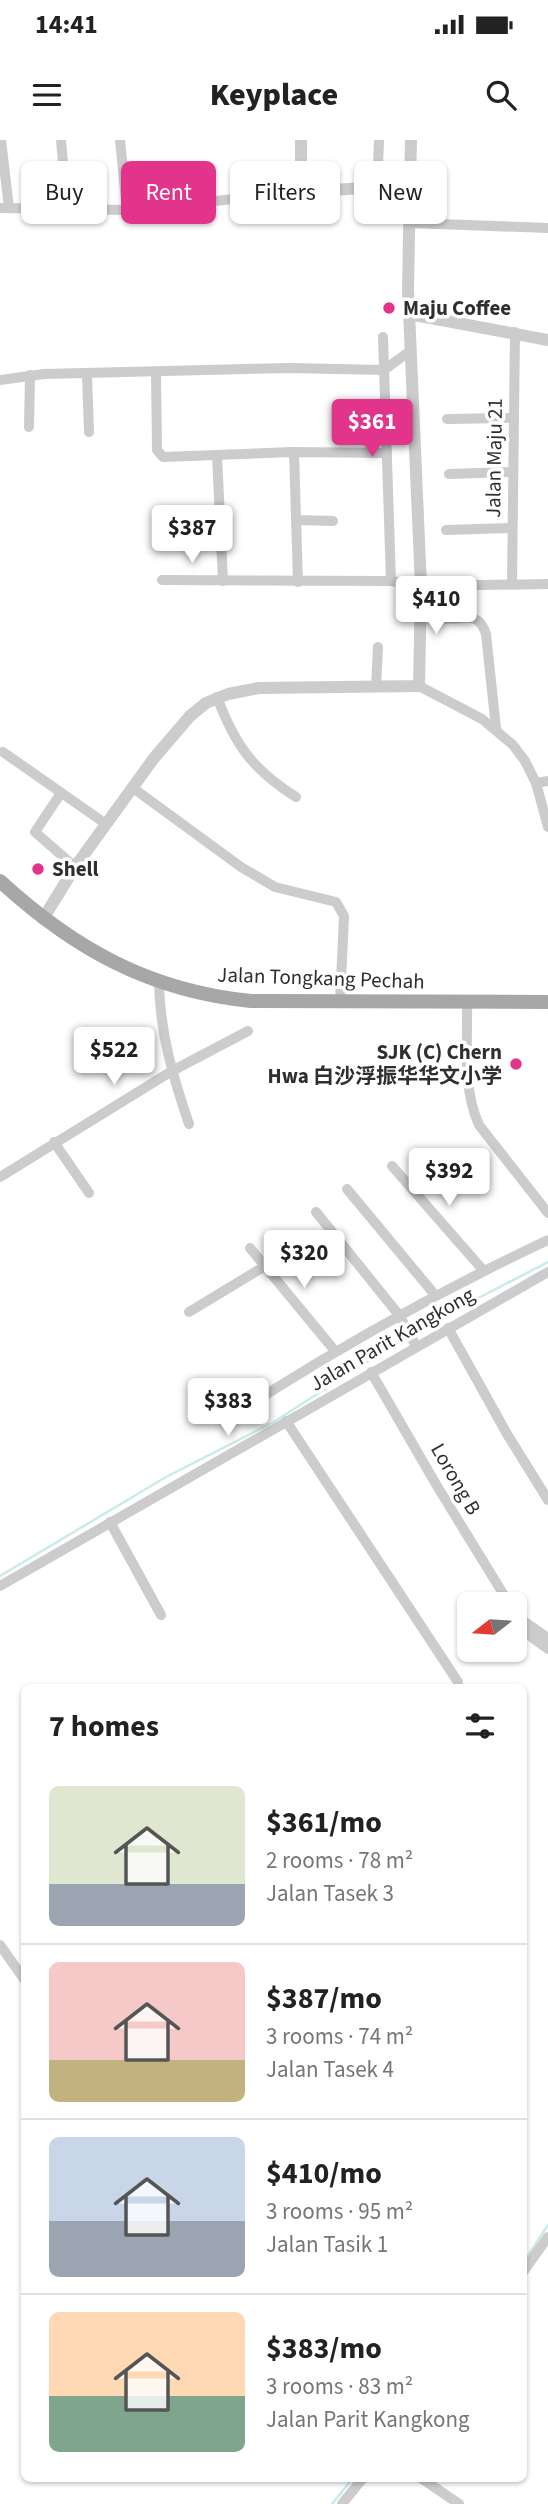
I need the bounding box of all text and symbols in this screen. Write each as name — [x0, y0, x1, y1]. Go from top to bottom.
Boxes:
text: 14:41 — [35, 6, 98, 43]
text: Keyplace — [210, 72, 338, 118]
icon: menu — [28, 76, 66, 114]
icon: search — [482, 76, 520, 114]
chip: Buy — [21, 161, 107, 224]
chip: Rent — [121, 161, 216, 224]
chip: Filters — [230, 161, 340, 224]
chip: New — [354, 161, 447, 224]
place label: Maju Coffee — [403, 293, 511, 323]
marker: Maju Coffee — [381, 300, 397, 316]
street label: Jalan Maju 21 — [478, 398, 510, 518]
pin: $361 — [331, 400, 413, 459]
text: $361 — [348, 405, 396, 438]
pin: $387 — [151, 506, 233, 565]
text: $387 — [168, 511, 216, 544]
pin: $410 — [395, 576, 477, 636]
text: $410 — [412, 582, 460, 615]
place label: Shell — [52, 854, 99, 884]
marker: Shell — [30, 861, 46, 877]
street label: Jalan Tongkang Pechah — [217, 959, 425, 997]
pin: $522 — [73, 1028, 155, 1087]
text: $522 — [90, 1033, 138, 1066]
place label: SJK (C) Chern Hwa 白沙浮振华华文小学 — [267, 1037, 502, 1091]
marker: SJK (C) Chern Hwa 白沙浮振华华文小学 — [508, 1056, 524, 1072]
pin: $392 — [408, 1149, 490, 1208]
text: $392 — [425, 1154, 473, 1187]
pin: $320 — [263, 1230, 345, 1290]
text: $320 — [280, 1236, 328, 1269]
street label: Jalan Parit Kangkong — [304, 1279, 480, 1398]
pin: $383 — [187, 1378, 269, 1438]
text: $383 — [204, 1384, 252, 1417]
street label: Lorong B — [423, 1438, 489, 1520]
north arrow — [457, 1592, 527, 1662]
map controls — [457, 1592, 527, 1662]
text: 7 homes — [49, 1705, 159, 1748]
icon: filters — [461, 1707, 499, 1745]
text: $361/mo — [266, 1801, 382, 1844]
icon: home — [105, 1814, 189, 1898]
text: 2 rooms · 78 m² — [266, 1844, 413, 1877]
text: Jalan Tasek 3 — [266, 1877, 394, 1910]
text: $387/mo — [266, 1977, 382, 2020]
icon: home — [105, 1990, 189, 2074]
text: 3 rooms · 74 m² — [266, 2020, 413, 2053]
text: Jalan Tasek 4 — [266, 2053, 394, 2086]
text: $410/mo — [266, 2152, 382, 2195]
icon: home — [105, 2165, 189, 2249]
text: 3 rooms · 95 m² — [266, 2195, 413, 2228]
text: Jalan Tasik 1 — [266, 2228, 388, 2261]
text: $383/mo — [266, 2327, 382, 2370]
icon: home — [105, 2340, 189, 2424]
text: 3 rooms · 83 m² — [266, 2370, 413, 2403]
text: Jalan Parit Kangkong — [266, 2403, 470, 2436]

